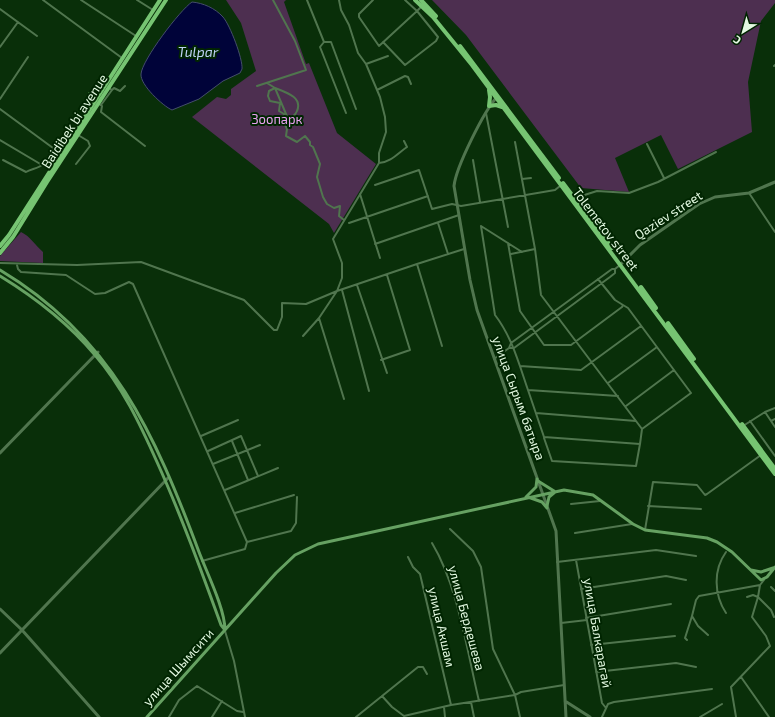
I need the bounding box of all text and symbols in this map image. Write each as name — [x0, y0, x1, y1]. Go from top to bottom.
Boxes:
north arrow — [723, 12, 763, 52]
text: С — [730, 33, 743, 48]
water label: Tulpar — [178, 43, 219, 60]
street label: Baidibek bi avenue — [38, 71, 110, 171]
park label: Зоопарк — [251, 111, 303, 127]
street label: Tolemetov street — [570, 184, 642, 274]
street label: Qaziev street — [631, 187, 705, 243]
street label: улица Сырым батыра — [489, 334, 549, 462]
street label: улица Бердешева — [445, 564, 489, 672]
street label: улица Балкарагай — [580, 577, 616, 689]
street label: улица Акшам — [425, 585, 459, 669]
street label: улица Шымсити — [139, 625, 217, 709]

